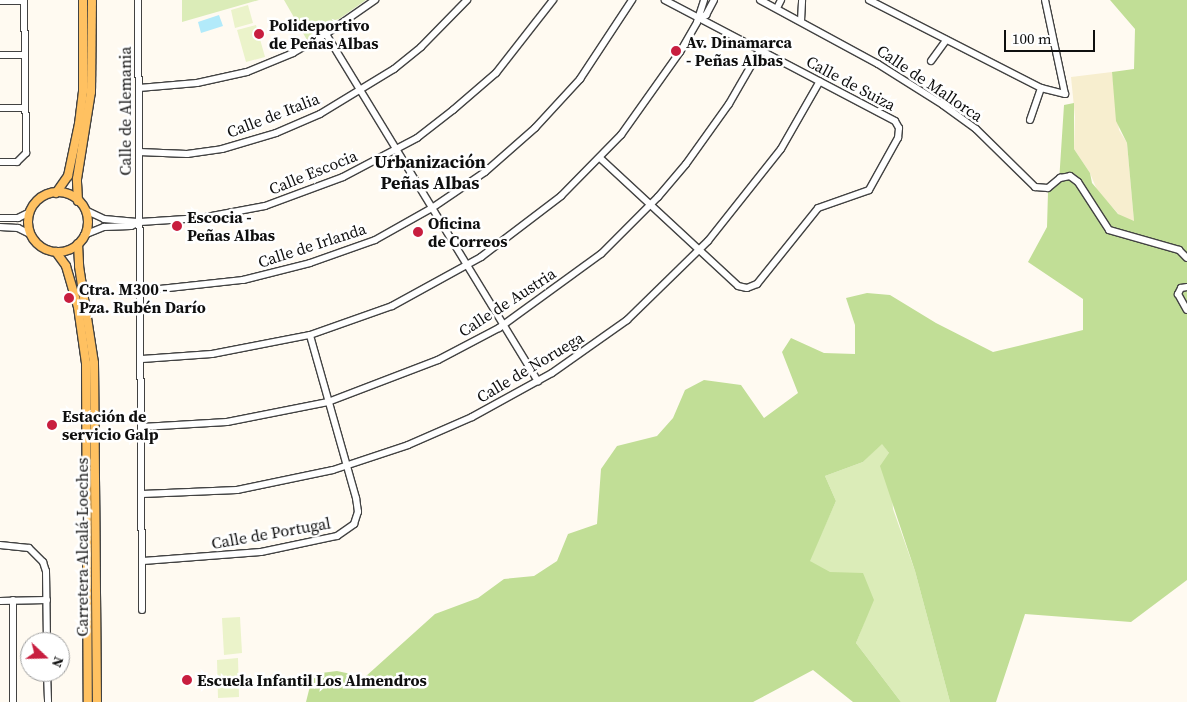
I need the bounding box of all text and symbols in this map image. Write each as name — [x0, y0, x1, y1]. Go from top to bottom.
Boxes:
place label: Polideportivo de Peñas Albas — [269, 15, 378, 53]
scale bar — [1007, 20, 1098, 52]
marker: Polideportivo de Peñas Albas — [253, 28, 265, 40]
text: 100 m — [1012, 28, 1052, 49]
place label: Av. Dinamarca - Peñas Albas — [686, 32, 792, 70]
street label: Calle de Mallorca — [873, 40, 987, 126]
marker: Av. Dinamarca - Peñas Albas — [670, 45, 682, 57]
street label: Calle de Alemania — [115, 46, 135, 176]
street label: Calle de Suiza — [803, 51, 899, 115]
street label: Calle de Italia — [224, 89, 322, 141]
street label: Calle Escocia — [266, 146, 360, 198]
district label: Urbanización Peñas Albas — [374, 152, 486, 194]
place label: Escocia - Peñas Albas — [187, 207, 275, 245]
place label: Oficina de Correos — [428, 213, 508, 251]
street label: Calle de Irlanda — [256, 218, 368, 272]
marker: Escocia - Peñas Albas — [171, 220, 183, 232]
marker: Oficina de Correos — [412, 226, 424, 238]
street label: Calle de Austria — [455, 263, 559, 341]
place label: Ctra. M300 - Pza. Rubén Darío — [79, 279, 206, 317]
marker: Ctra. M300 - Pza. Rubén Darío — [63, 292, 75, 304]
street label: Calle de Noruega — [473, 328, 587, 406]
place label: Estación de servicio Galp — [62, 406, 158, 444]
marker: Estación de servicio Galp — [46, 419, 58, 431]
street label: Carretera Alcalá-Loeches — [72, 457, 92, 637]
street label: Calle de Portugal — [210, 513, 332, 553]
north arrow — [20, 632, 70, 682]
text: N — [47, 654, 69, 670]
place label: Escuela Infantil Los Almendros — [197, 670, 427, 690]
marker: Escuela Infantil Los Almendros — [181, 674, 193, 686]

